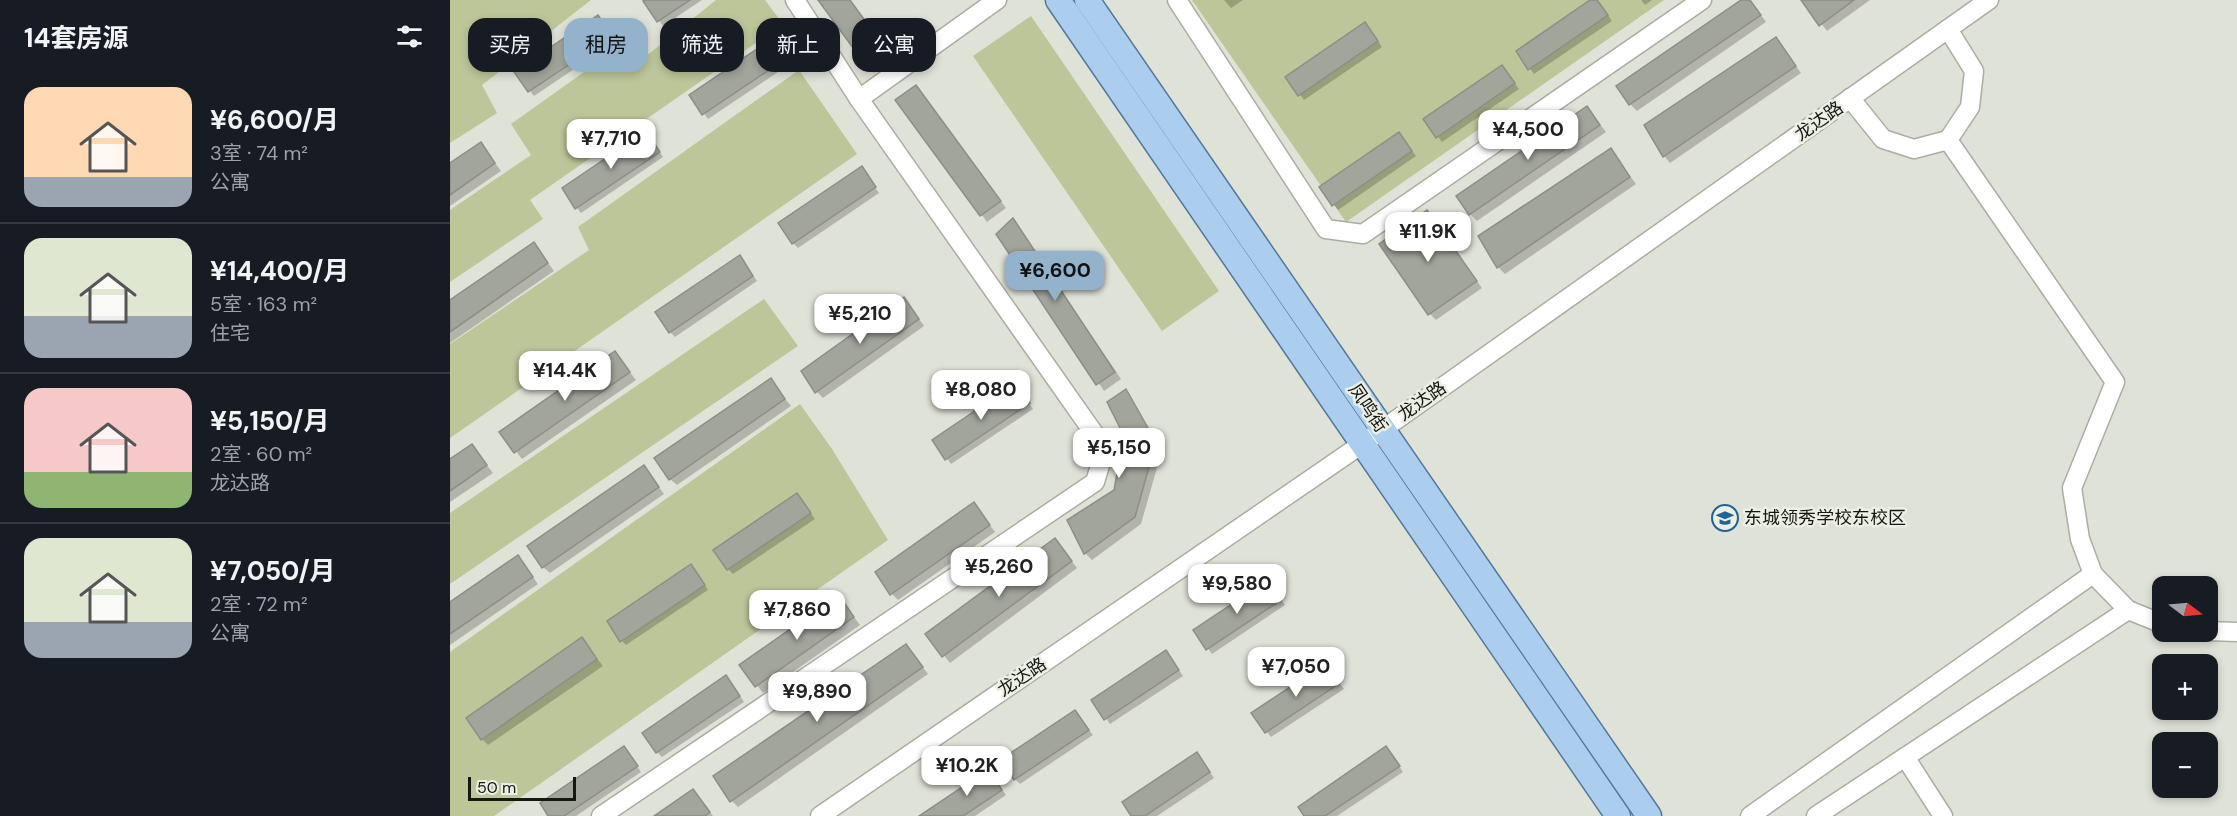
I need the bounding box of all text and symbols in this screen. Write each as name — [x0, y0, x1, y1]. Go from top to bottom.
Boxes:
chip: 买房 — [468, 18, 552, 72]
chip: 租房 — [564, 18, 648, 72]
chip: 筛选 — [660, 18, 744, 72]
chip: 新上 — [756, 18, 840, 72]
chip: 公寓 — [852, 18, 936, 72]
icon: filters — [393, 20, 426, 53]
text: 14套房源 — [24, 21, 128, 55]
street label: 龙达路 — [1790, 96, 1848, 146]
text: ¥6,600/月 — [210, 103, 339, 137]
pin: ¥4,500 — [1479, 110, 1577, 161]
icon: home — [72, 111, 144, 183]
text: ¥4,500 — [1492, 116, 1564, 142]
pin: ¥7,710 — [562, 119, 660, 170]
text: ¥7,710 — [581, 125, 641, 151]
text: 3室 · 74 m² — [210, 140, 308, 166]
text: 公寓 — [210, 169, 250, 195]
pin: ¥11.9K — [1379, 212, 1477, 263]
text: ¥11.9K — [1399, 218, 1457, 244]
pin: ¥6,600 — [1006, 251, 1104, 302]
text: ¥14,400/月 — [210, 254, 349, 288]
text: ¥6,600 — [1019, 257, 1091, 283]
icon: home — [72, 262, 144, 334]
text: 5室 · 163 m² — [210, 291, 317, 317]
pin: ¥5,210 — [811, 294, 909, 345]
text: ¥5,210 — [828, 300, 892, 326]
text: 住宅 — [210, 320, 250, 346]
pin: ¥14.4K — [516, 351, 614, 402]
text: ¥14.4K — [533, 357, 597, 383]
pin: ¥8,080 — [932, 370, 1030, 421]
text: ¥8,080 — [945, 376, 1017, 402]
street label: 龙达路 — [1393, 376, 1451, 426]
street label: 凤鸣街 — [1343, 379, 1393, 437]
text: ¥5,150/月 — [210, 404, 329, 438]
icon: home — [72, 412, 144, 484]
pin: ¥5,150 — [1070, 428, 1168, 479]
text: ¥5,150 — [1087, 434, 1151, 460]
text: 2室 · 60 m² — [210, 441, 312, 467]
text: 龙达路 — [210, 470, 270, 496]
school or university icon: 东城领秀学校东校区 — [1710, 503, 1740, 533]
place label: 东城领秀学校东校区 — [1744, 506, 1906, 530]
pin: ¥5,260 — [950, 547, 1048, 598]
text: ¥5,260 — [965, 553, 1033, 579]
text: ¥7,050/月 — [210, 554, 335, 588]
icon: home — [72, 562, 144, 634]
pin: ¥9,580 — [1188, 564, 1286, 615]
text: ¥9,580 — [1202, 570, 1272, 596]
north arrow — [2152, 576, 2218, 642]
map controls — [2152, 576, 2218, 798]
pin: ¥7,860 — [748, 590, 846, 641]
text: 2室 · 72 m² — [210, 591, 308, 617]
text: ¥7,860 — [763, 596, 831, 622]
text: 公寓 — [210, 620, 250, 646]
pin: ¥7,050 — [1247, 647, 1345, 698]
street label: 龙达路 — [993, 652, 1051, 702]
text: ¥7,050 — [1262, 653, 1330, 679]
button: + — [2152, 654, 2218, 720]
pin: ¥9,890 — [768, 672, 866, 723]
text: ¥9,890 — [782, 678, 852, 704]
button: − — [2152, 732, 2218, 798]
pin: ¥10.2K — [918, 746, 1016, 797]
text: ¥10.2K — [935, 752, 999, 778]
scale bar — [468, 774, 576, 802]
text: 50 m — [477, 777, 516, 798]

